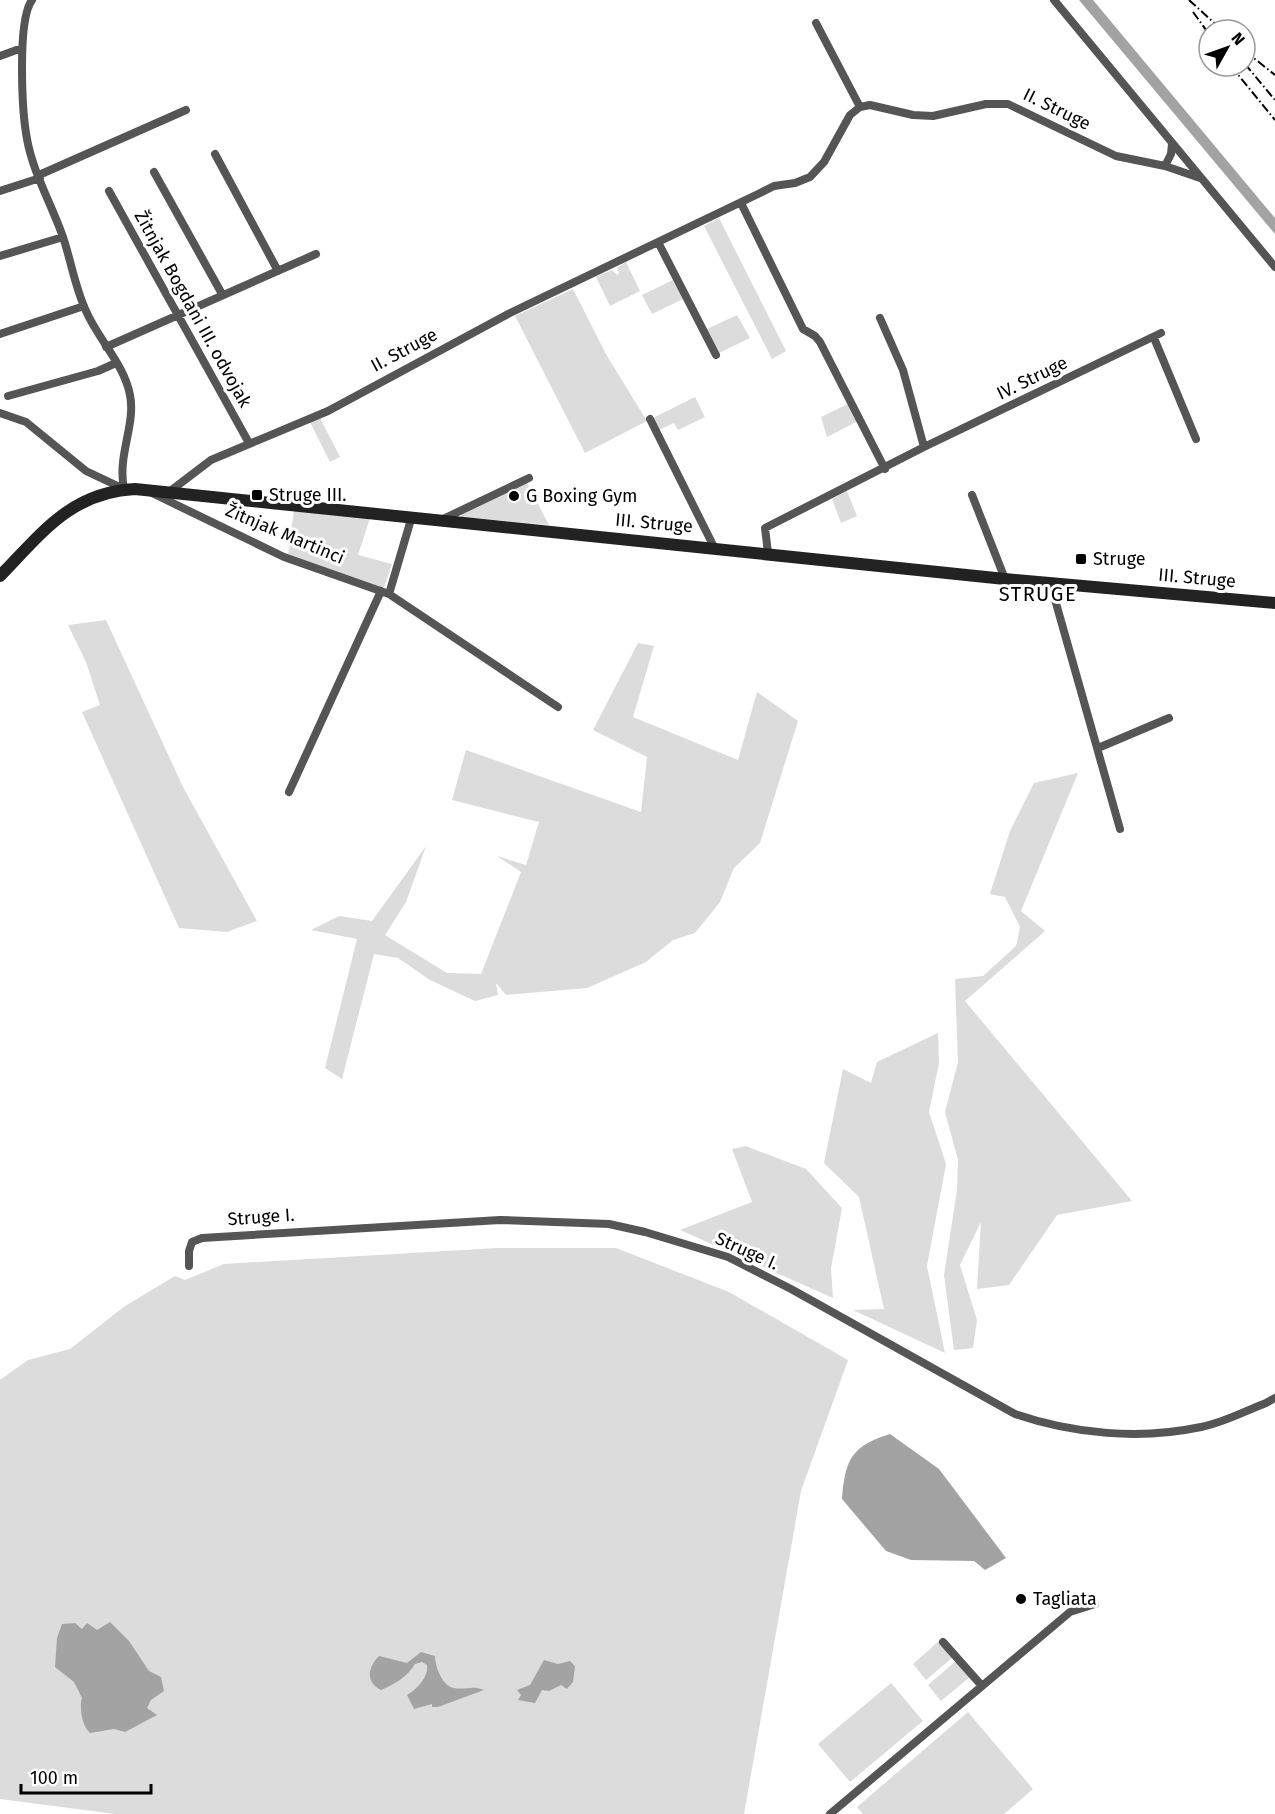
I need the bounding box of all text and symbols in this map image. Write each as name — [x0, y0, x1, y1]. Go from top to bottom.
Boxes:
north arrow — [1197, 18, 1257, 78]
text: N — [1227, 29, 1249, 49]
street label: II. Struge — [1020, 83, 1094, 135]
street label: Žitnjak Bogdani III. odvojak — [130, 207, 257, 412]
street label: II. Struge — [367, 323, 441, 377]
street label: IV. Struge — [993, 351, 1071, 405]
place label: Struge III. — [269, 484, 347, 506]
place label: G Boxing Gym — [526, 485, 638, 507]
marker: Struge III. — [250, 488, 264, 502]
marker: G Boxing Gym — [507, 489, 521, 503]
street label: Žitnjak Martinci — [222, 499, 348, 569]
street label: III. Struge — [614, 509, 694, 537]
place label: Struge — [1093, 548, 1146, 570]
marker: Struge — [1074, 552, 1088, 566]
street label: III. Struge — [1157, 564, 1237, 592]
district label: STRUGE — [999, 582, 1077, 606]
street label: Struge I. — [227, 1204, 295, 1230]
street label: Struge I. — [712, 1227, 782, 1275]
place label: Tagliata — [1033, 1588, 1097, 1610]
marker: Tagliata — [1014, 1592, 1028, 1606]
scale bar — [21, 1757, 152, 1795]
text: 100 m — [30, 1767, 78, 1789]

